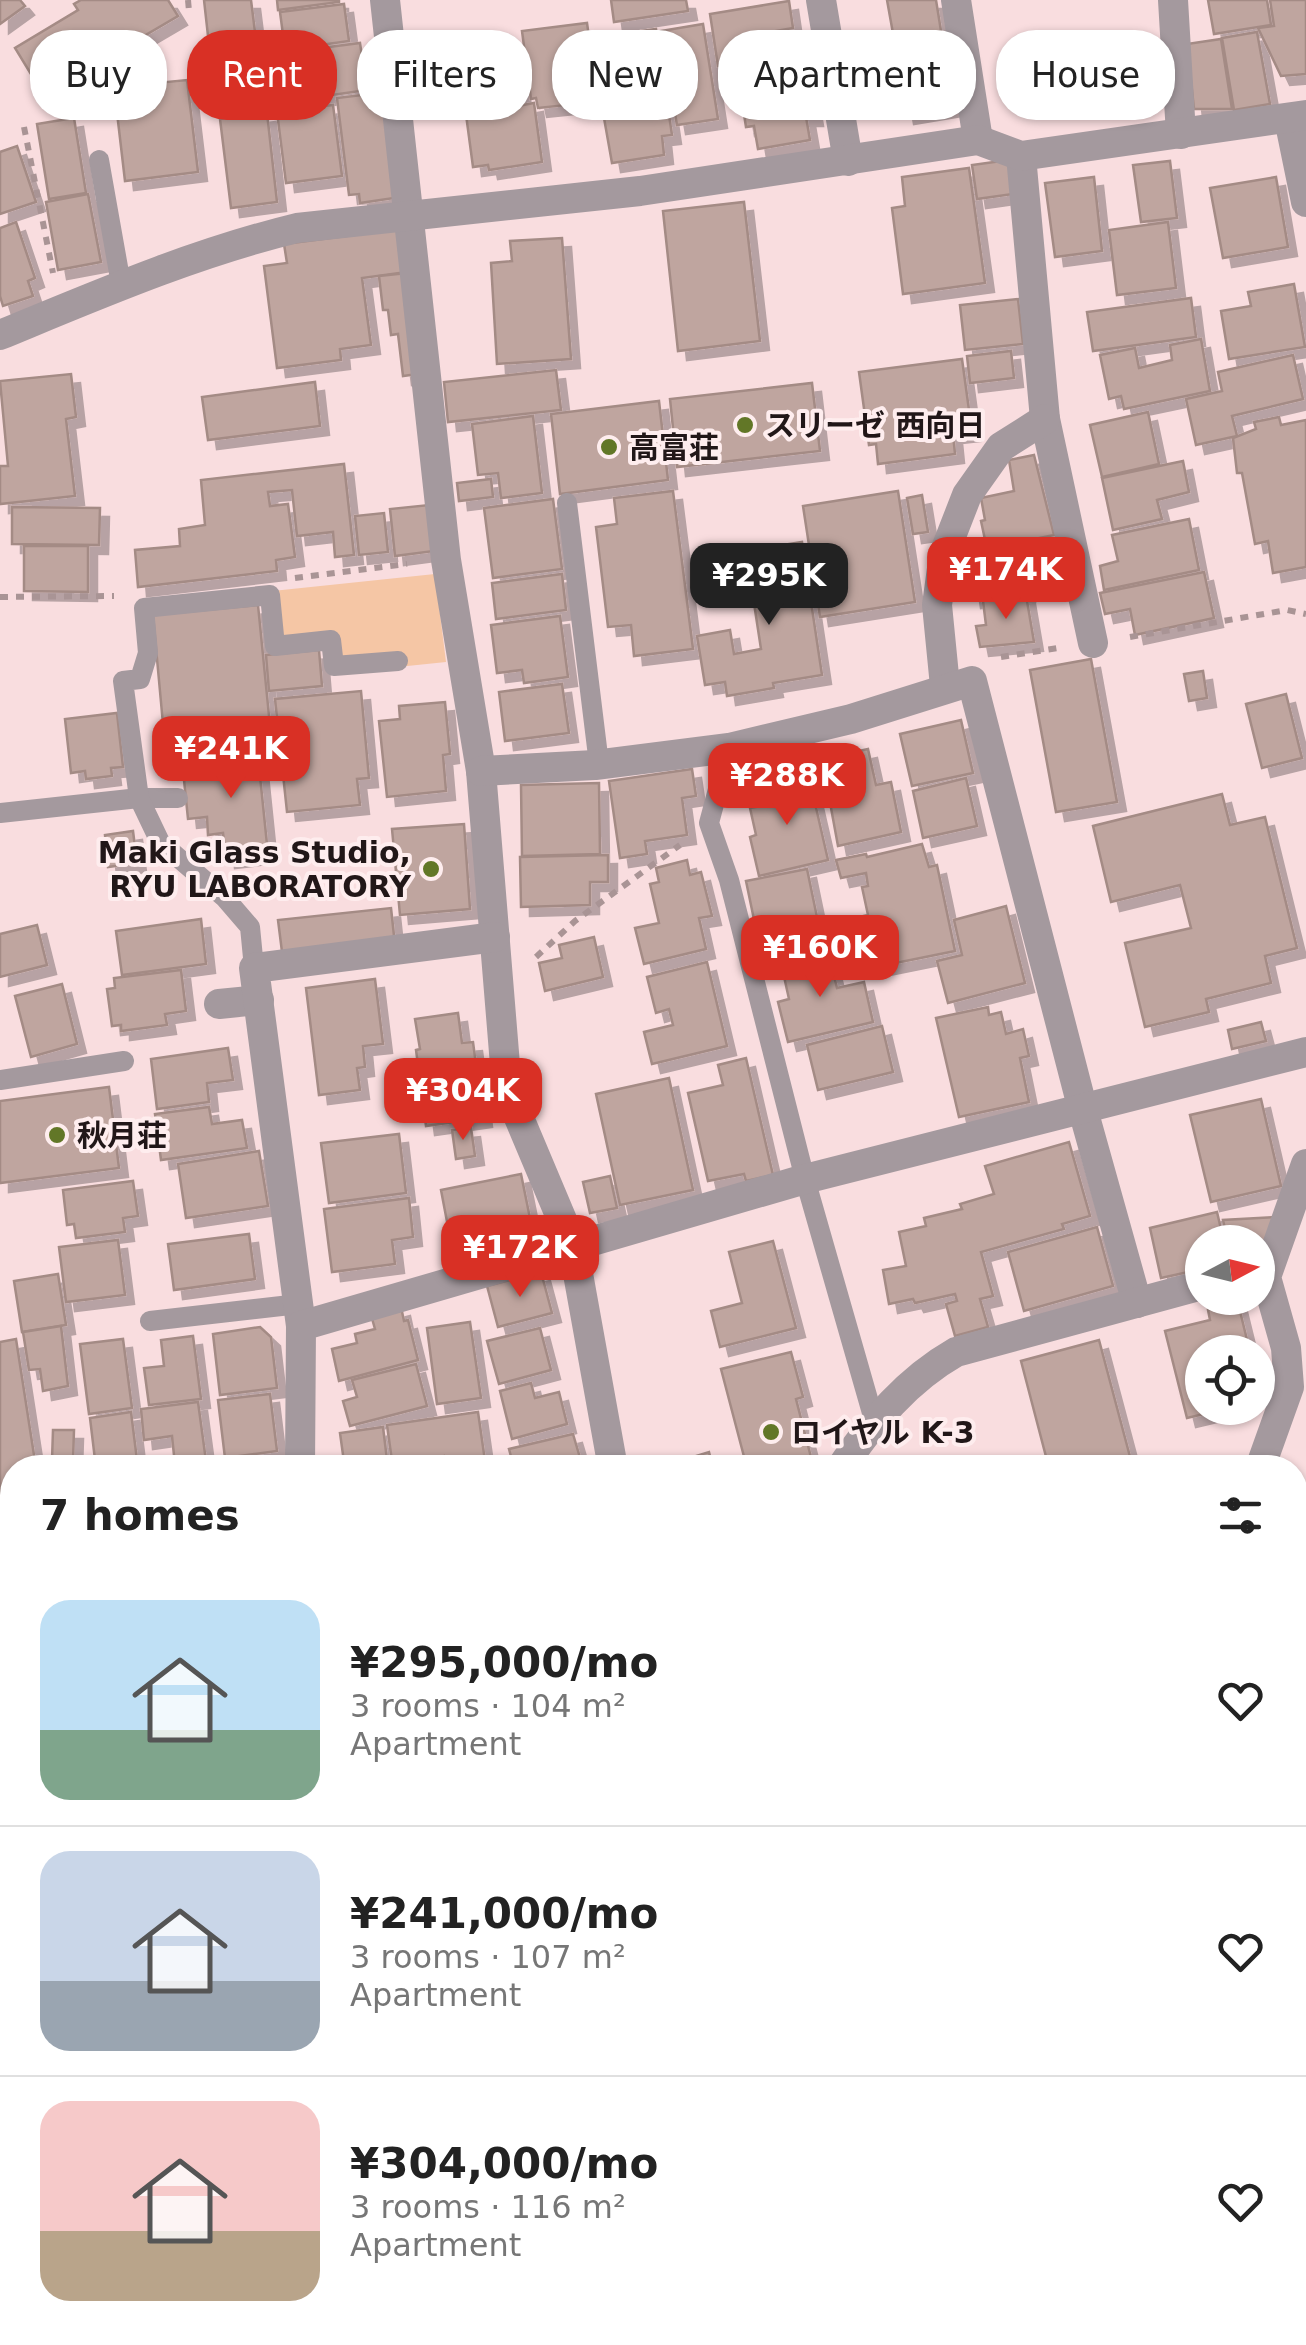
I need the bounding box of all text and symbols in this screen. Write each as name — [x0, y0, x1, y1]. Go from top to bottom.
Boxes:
chip: Buy — [30, 30, 167, 120]
chip: Rent — [187, 30, 337, 120]
chip: Filters — [357, 30, 532, 120]
chip: New — [552, 30, 698, 120]
chip: Apartment — [718, 30, 976, 120]
chip: House — [996, 30, 1175, 120]
place label: スリーゼ 西向日 — [765, 408, 985, 443]
marker: スリーゼ 西向日 — [734, 414, 756, 436]
place label: 高富荘 — [629, 430, 719, 465]
marker: 高富荘 — [598, 436, 620, 458]
pin: ¥174K — [936, 537, 1076, 622]
pin: ¥295K — [699, 543, 839, 628]
text: ¥174K — [949, 550, 1063, 588]
text: ¥295K — [712, 556, 826, 594]
pin: ¥241K — [161, 716, 301, 801]
text: ¥241K — [174, 729, 288, 767]
pin: ¥288K — [717, 743, 857, 828]
text: ¥288K — [730, 756, 844, 794]
place label: Maki Glass Studio, RYU LABORATORY — [98, 835, 412, 904]
marker: Maki Glass Studio, RYU LABORATORY — [420, 858, 442, 880]
pin: ¥160K — [750, 915, 890, 1000]
text: ¥160K — [763, 928, 877, 966]
pin: ¥304K — [393, 1058, 533, 1143]
text: ¥304K — [406, 1071, 520, 1109]
place label: 秋月荘 — [77, 1118, 167, 1153]
marker: 秋月荘 — [46, 1124, 68, 1146]
pin: ¥172K — [450, 1215, 590, 1300]
north arrow — [1185, 1225, 1275, 1315]
map controls — [1185, 1225, 1275, 1425]
text: ¥172K — [463, 1228, 577, 1266]
button: locate — [1185, 1335, 1275, 1425]
place label: ロイヤル K-3 — [791, 1415, 975, 1450]
marker: ロイヤル K-3 — [760, 1421, 782, 1443]
icon: filters — [1213, 1488, 1268, 1543]
text: 7 homes — [40, 1491, 240, 1540]
text: ¥295,000/mo — [350, 1638, 658, 1687]
icon: home — [120, 1640, 240, 1760]
icon: heart — [1213, 1673, 1268, 1728]
text: 3 rooms · 104 m² — [350, 1687, 626, 1725]
text: Apartment — [350, 1725, 521, 1763]
text: ¥241,000/mo — [350, 1889, 658, 1938]
icon: home — [120, 1891, 240, 2011]
icon: heart — [1213, 1924, 1268, 1979]
text: 3 rooms · 107 m² — [350, 1938, 626, 1976]
text: Apartment — [350, 1976, 521, 2014]
text: ¥304,000/mo — [350, 2139, 658, 2188]
icon: home — [120, 2141, 240, 2261]
icon: heart — [1213, 2174, 1268, 2229]
text: 3 rooms · 116 m² — [350, 2188, 626, 2226]
text: Apartment — [350, 2226, 521, 2264]

